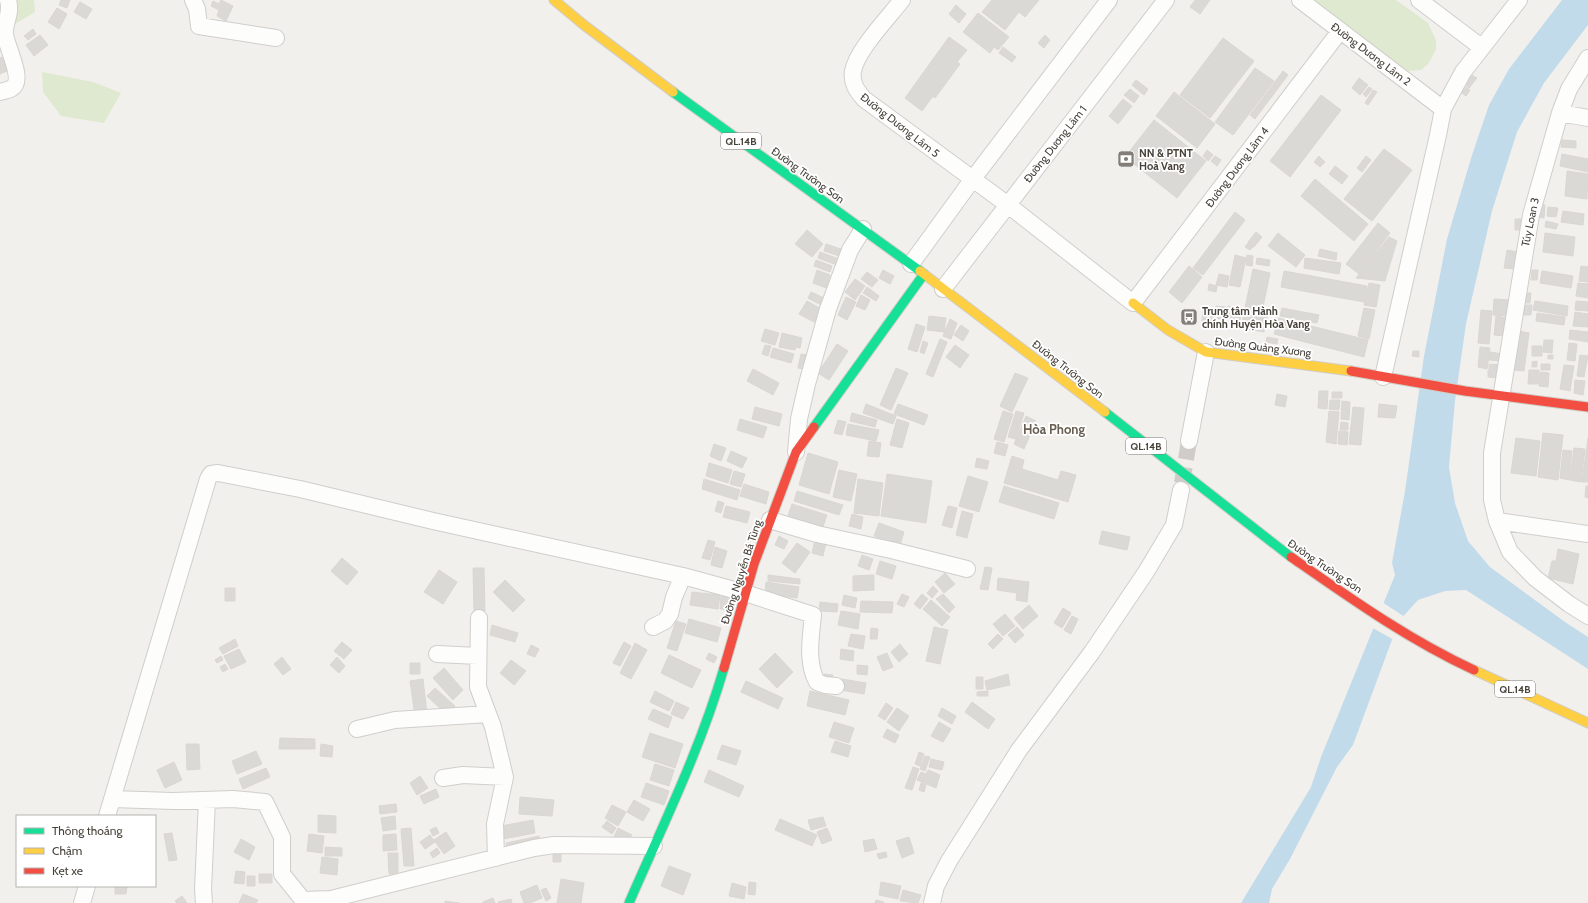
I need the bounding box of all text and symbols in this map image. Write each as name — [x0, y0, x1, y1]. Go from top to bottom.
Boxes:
street label: Đường Dương Lâm 2 — [1328, 19, 1414, 89]
street label: Đường Dương Lâm 5 — [858, 90, 942, 160]
street label: Đường Dương Lâm 1 — [1020, 103, 1090, 185]
street label: Đường Dương Lâm 4 — [1202, 124, 1272, 210]
road number: QL.14B — [721, 133, 761, 149]
street label: Đường Trường Sơn — [769, 144, 847, 206]
place label: NN & PTNT Hoà Vang — [1139, 146, 1193, 173]
bank icon: NN & PTNT Hoà Vang — [1116, 149, 1136, 169]
street label: Túy Loan 3 — [1518, 196, 1542, 248]
place label: Trung tâm Hành chính Huyện Hòa Vang — [1202, 304, 1310, 331]
bus stop icon: Trung tâm Hành chính Huyện Hòa Vang — [1179, 307, 1199, 327]
street label: Đường Quảng Xương — [1214, 334, 1313, 360]
street label: Đường Trường Sơn — [1029, 337, 1107, 401]
district label: Hòa Phong — [1023, 421, 1086, 437]
road number: QL.14B — [1126, 438, 1166, 454]
street label: Đường Nguyễn Bá Tùng — [717, 517, 765, 626]
street label: Đường Trường Sơn — [1285, 536, 1365, 596]
road number: QL.14B — [1495, 681, 1535, 697]
legend — [16, 815, 156, 887]
text: Thông thoáng — [52, 823, 123, 838]
text: Chậm — [52, 843, 82, 858]
text: Kẹt xe — [52, 863, 83, 878]

